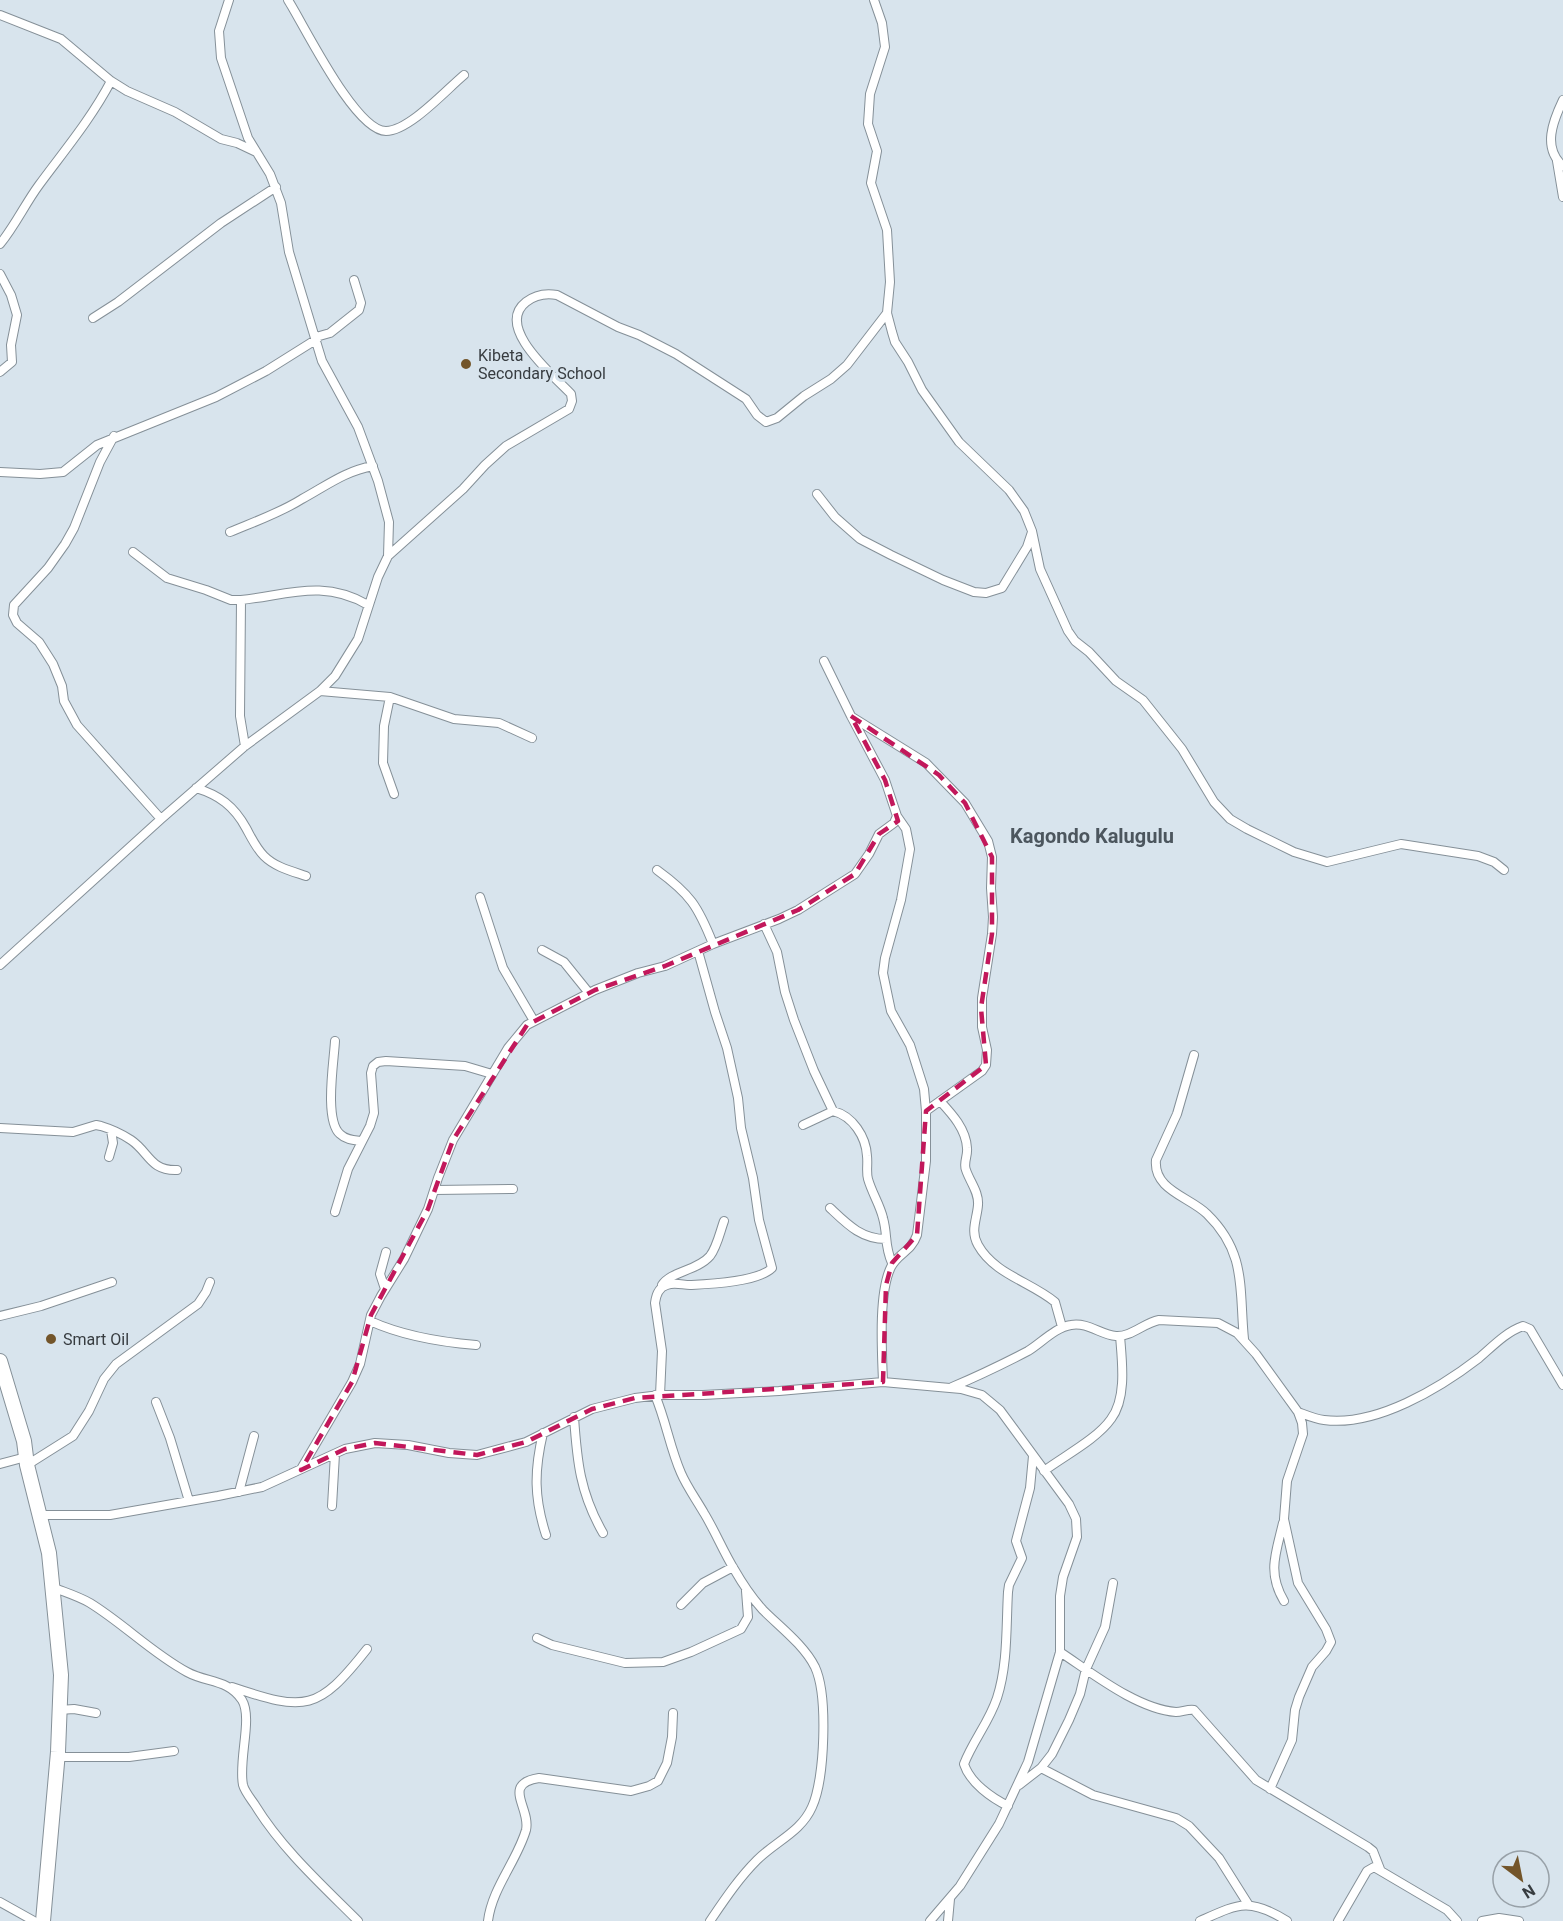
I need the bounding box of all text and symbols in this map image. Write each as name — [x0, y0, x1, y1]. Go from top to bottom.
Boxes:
place label: Kibeta Secondary School — [478, 346, 606, 383]
marker: Kibeta Secondary School — [459, 357, 473, 371]
district label: Kagondo Kalugulu — [1010, 824, 1174, 848]
place label: Smart Oil — [63, 1330, 129, 1349]
marker: Smart Oil — [44, 1332, 58, 1346]
north arrow — [1491, 1849, 1551, 1909]
text: N — [1519, 1880, 1539, 1902]

